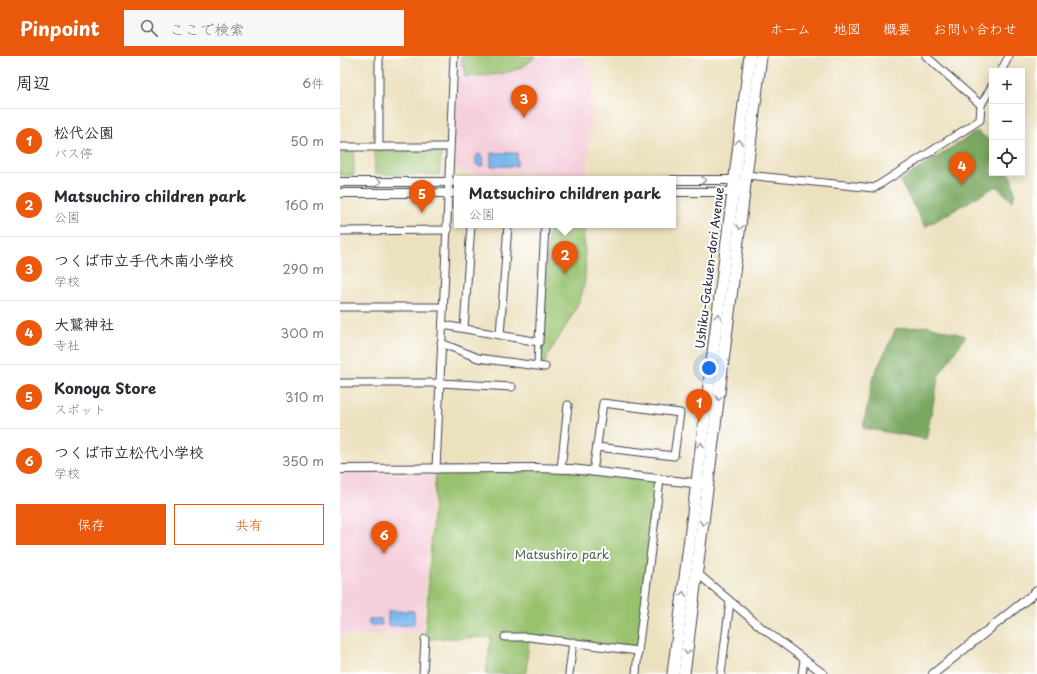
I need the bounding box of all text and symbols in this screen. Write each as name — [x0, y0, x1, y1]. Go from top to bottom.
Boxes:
search box — [124, 10, 404, 46]
text: Pinpoint — [20, 14, 100, 42]
icon: search — [138, 17, 160, 39]
text: ここで検索 — [170, 17, 245, 40]
text: ホーム — [770, 18, 811, 39]
text: 地図 — [833, 18, 861, 39]
text: 概要 — [883, 18, 911, 39]
text: お問い合わせ — [933, 18, 1017, 39]
map controls — [989, 68, 1025, 176]
button: + — [989, 68, 1025, 104]
text: 周辺 — [16, 69, 50, 95]
text: 6件 — [302, 73, 324, 92]
pin: 3 — [511, 85, 537, 118]
button: − — [989, 104, 1025, 140]
text: 松代公園 — [54, 120, 114, 143]
text: 1 — [26, 131, 32, 150]
text: 50 m — [290, 131, 324, 150]
one-way arrow — [734, 139, 743, 145]
button: locate — [989, 140, 1025, 176]
text: バス停 — [54, 143, 93, 162]
pin: 4 — [949, 152, 975, 185]
popup — [454, 176, 676, 228]
one-way arrow — [701, 176, 707, 184]
one-way arrow — [376, 178, 382, 186]
pin: 5 — [409, 180, 435, 213]
text: Matsuchiro children park — [469, 181, 661, 204]
text: Matsuchiro children park — [54, 184, 246, 207]
street label: Ushiku-Gakuen-dori Avenue — [690, 186, 728, 350]
text: 2 — [24, 195, 34, 214]
text: 160 m — [285, 195, 324, 214]
text: 公園 — [469, 204, 495, 223]
text: 公園 — [54, 207, 80, 226]
one-way arrow — [736, 224, 745, 230]
pin: 2 — [552, 241, 578, 274]
text: つくば市立手代木南小学校 — [54, 248, 234, 271]
text: 3 — [25, 259, 33, 278]
text: 290 m — [283, 259, 324, 278]
text: 学校 — [54, 271, 80, 290]
text: 大鷲神社 — [54, 312, 114, 335]
one-way arrow — [713, 313, 722, 319]
text: 4 — [25, 323, 33, 342]
text: 300 m — [280, 323, 324, 342]
text: 寺社 — [54, 335, 80, 354]
your location — [699, 358, 719, 378]
text: Konoya Store — [54, 376, 156, 399]
text: 5 — [25, 387, 33, 406]
text: 310 m — [285, 387, 324, 406]
pin: 1 — [686, 389, 712, 422]
one-way arrow — [714, 395, 723, 401]
text: スポット — [54, 399, 106, 418]
text: つくば市立松代小学校 — [54, 440, 204, 463]
one-way arrow — [696, 442, 705, 448]
text: 6 — [24, 451, 34, 470]
text: 350 m — [282, 451, 324, 470]
text: 学校 — [54, 463, 80, 482]
button: 保存 — [16, 504, 166, 545]
button: 共有 — [174, 504, 324, 545]
one-way arrow — [699, 520, 708, 526]
pin: 6 — [371, 521, 397, 554]
park label: Matsushiro park — [515, 545, 609, 563]
one-way arrow — [678, 591, 687, 597]
one-way arrow — [683, 649, 692, 655]

